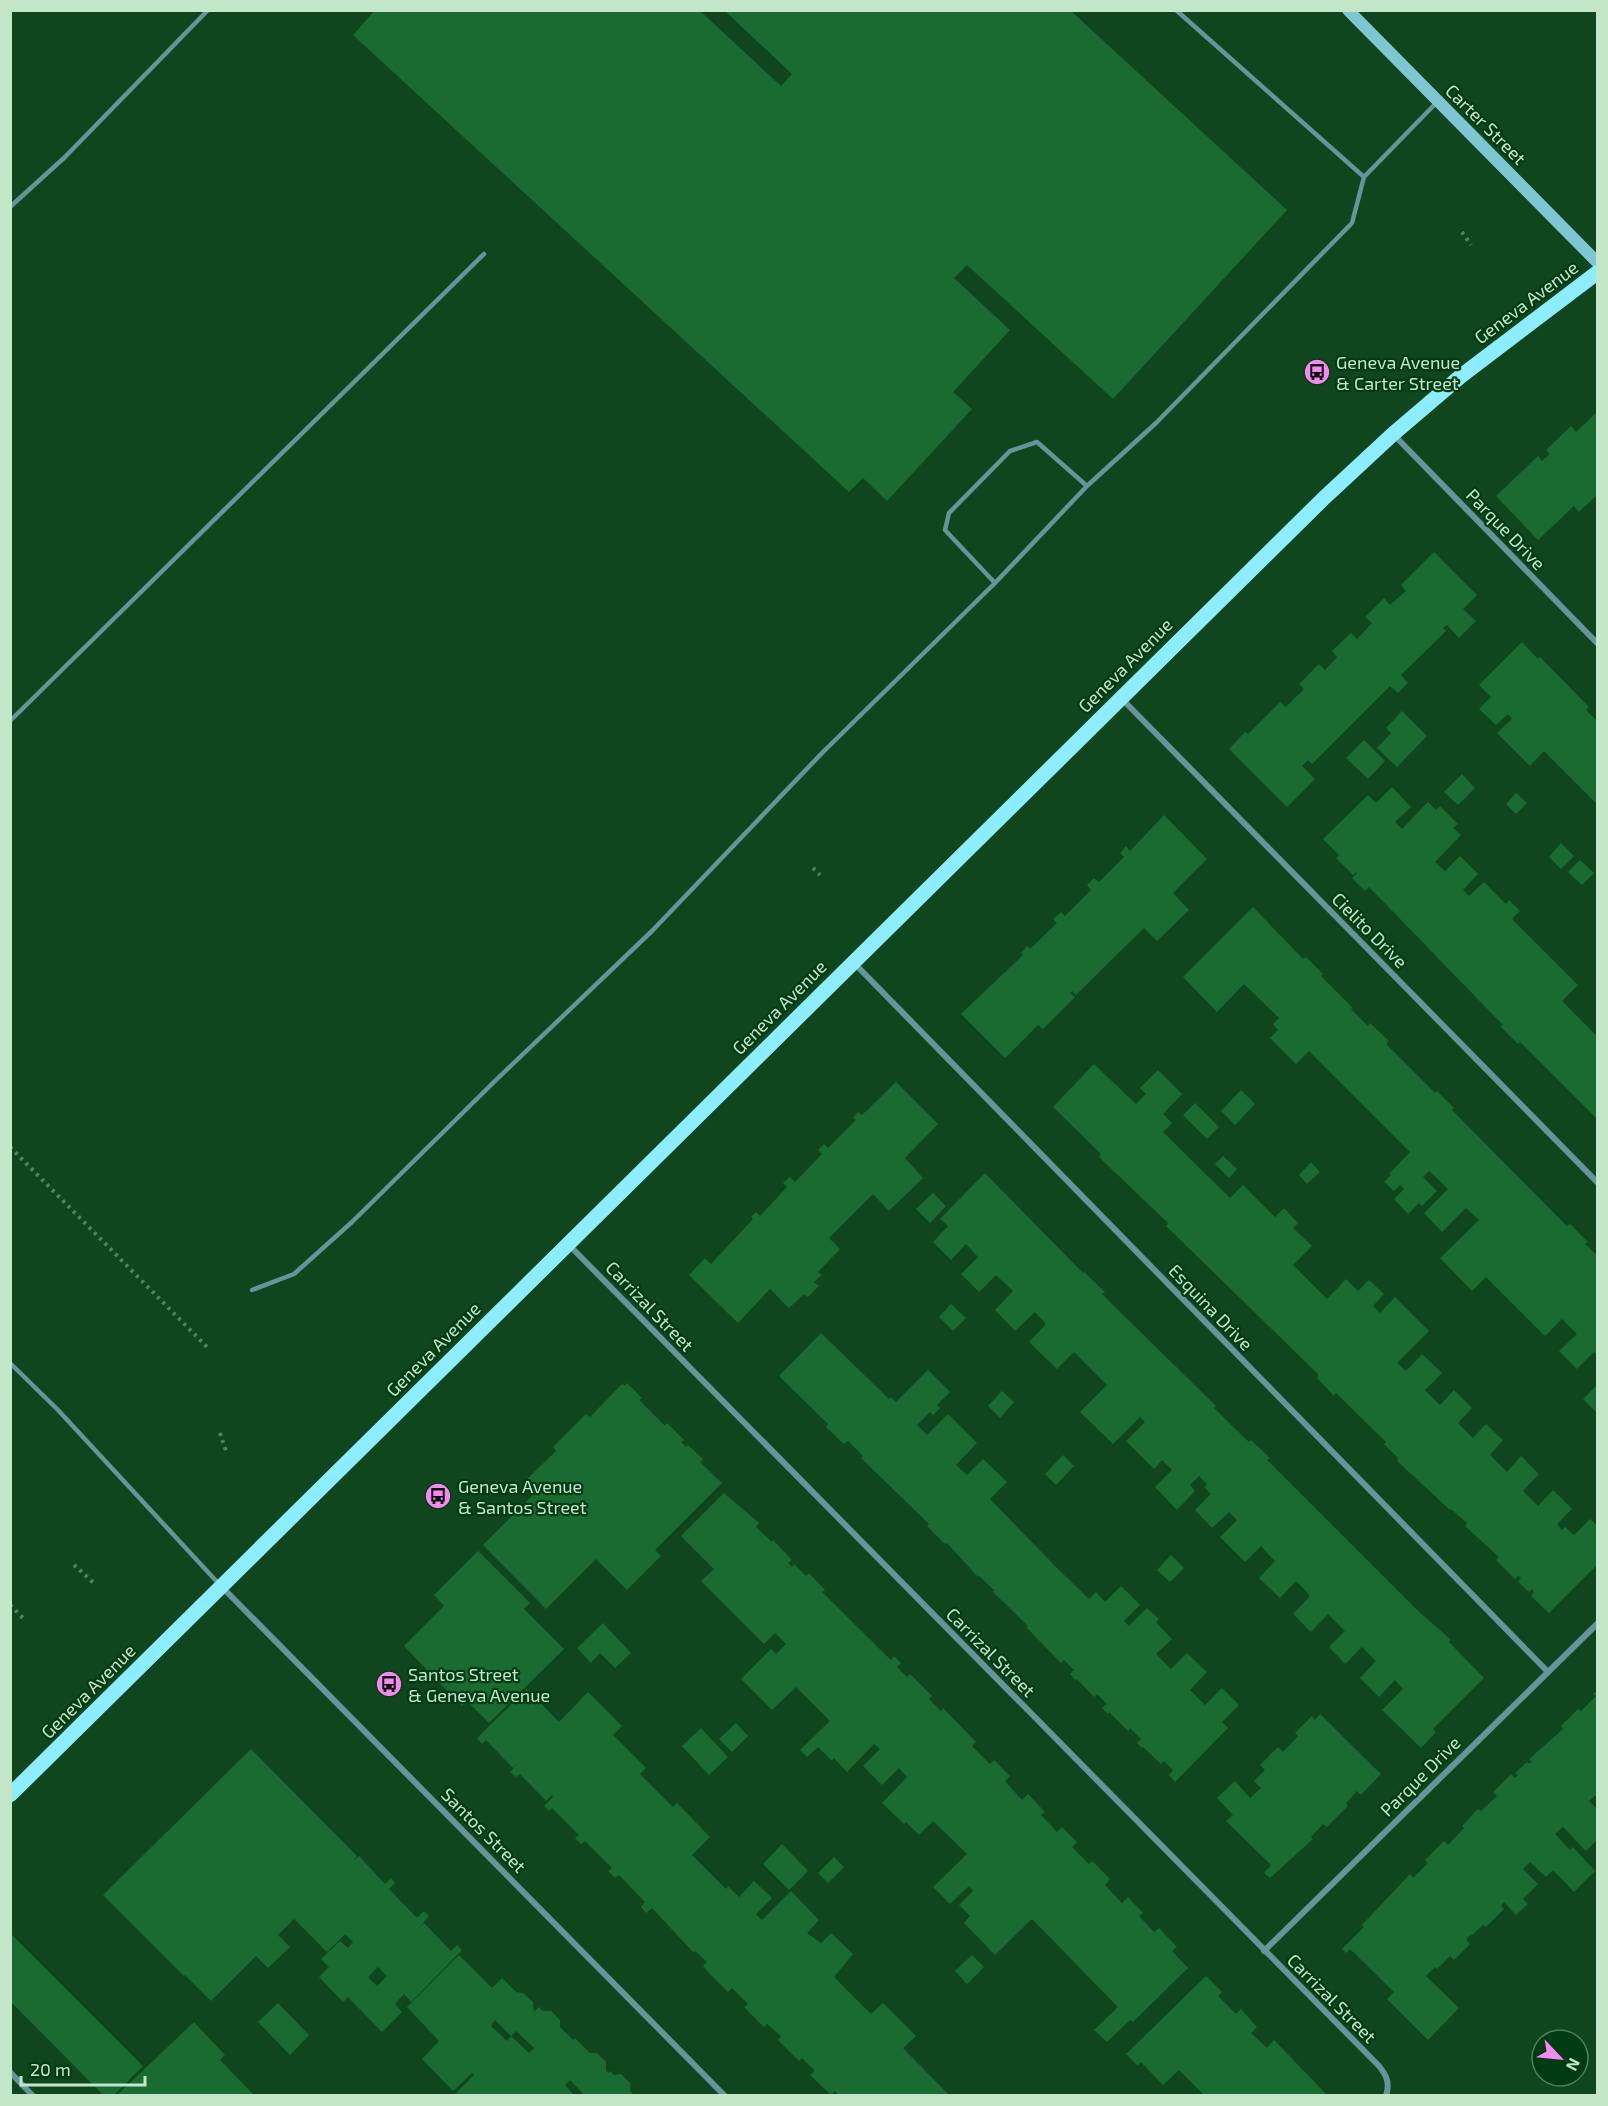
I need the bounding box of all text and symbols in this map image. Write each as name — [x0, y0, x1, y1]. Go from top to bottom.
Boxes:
street label: Carter Street — [1441, 79, 1531, 169]
street label: Geneva Avenue — [1470, 256, 1582, 348]
place label: Geneva Avenue & Carter Street — [1336, 351, 1460, 394]
bus stop icon: Geneva Avenue & Carter Street — [1302, 357, 1332, 387]
street label: Parque Drive — [1462, 484, 1550, 574]
street label: Geneva Avenue — [1073, 613, 1177, 717]
street label: Cielito Drive — [1328, 888, 1412, 972]
street label: Geneva Avenue — [727, 955, 831, 1059]
street label: Carrizal Street — [601, 1256, 699, 1356]
street label: Esquina Drive — [1164, 1259, 1258, 1355]
street label: Geneva Avenue — [381, 1297, 485, 1401]
place label: Geneva Avenue & Santos Street — [458, 1475, 587, 1518]
bus stop icon: Geneva Avenue & Santos Street — [423, 1481, 453, 1511]
street label: Carrizal Street — [942, 1603, 1040, 1701]
street label: Geneva Avenue — [36, 1639, 140, 1743]
place label: Santos Street & Geneva Avenue — [408, 1663, 550, 1706]
bus stop icon: Santos Street & Geneva Avenue — [374, 1669, 404, 1699]
street label: Parque Drive — [1375, 1731, 1465, 1821]
street label: Santos Street — [437, 1783, 531, 1877]
street label: Carrizal Street — [1283, 1949, 1381, 2047]
north arrow — [1530, 2028, 1590, 2088]
scale bar — [21, 2049, 146, 2087]
text: N — [1563, 2055, 1585, 2074]
text: 20 m — [30, 2058, 71, 2080]

